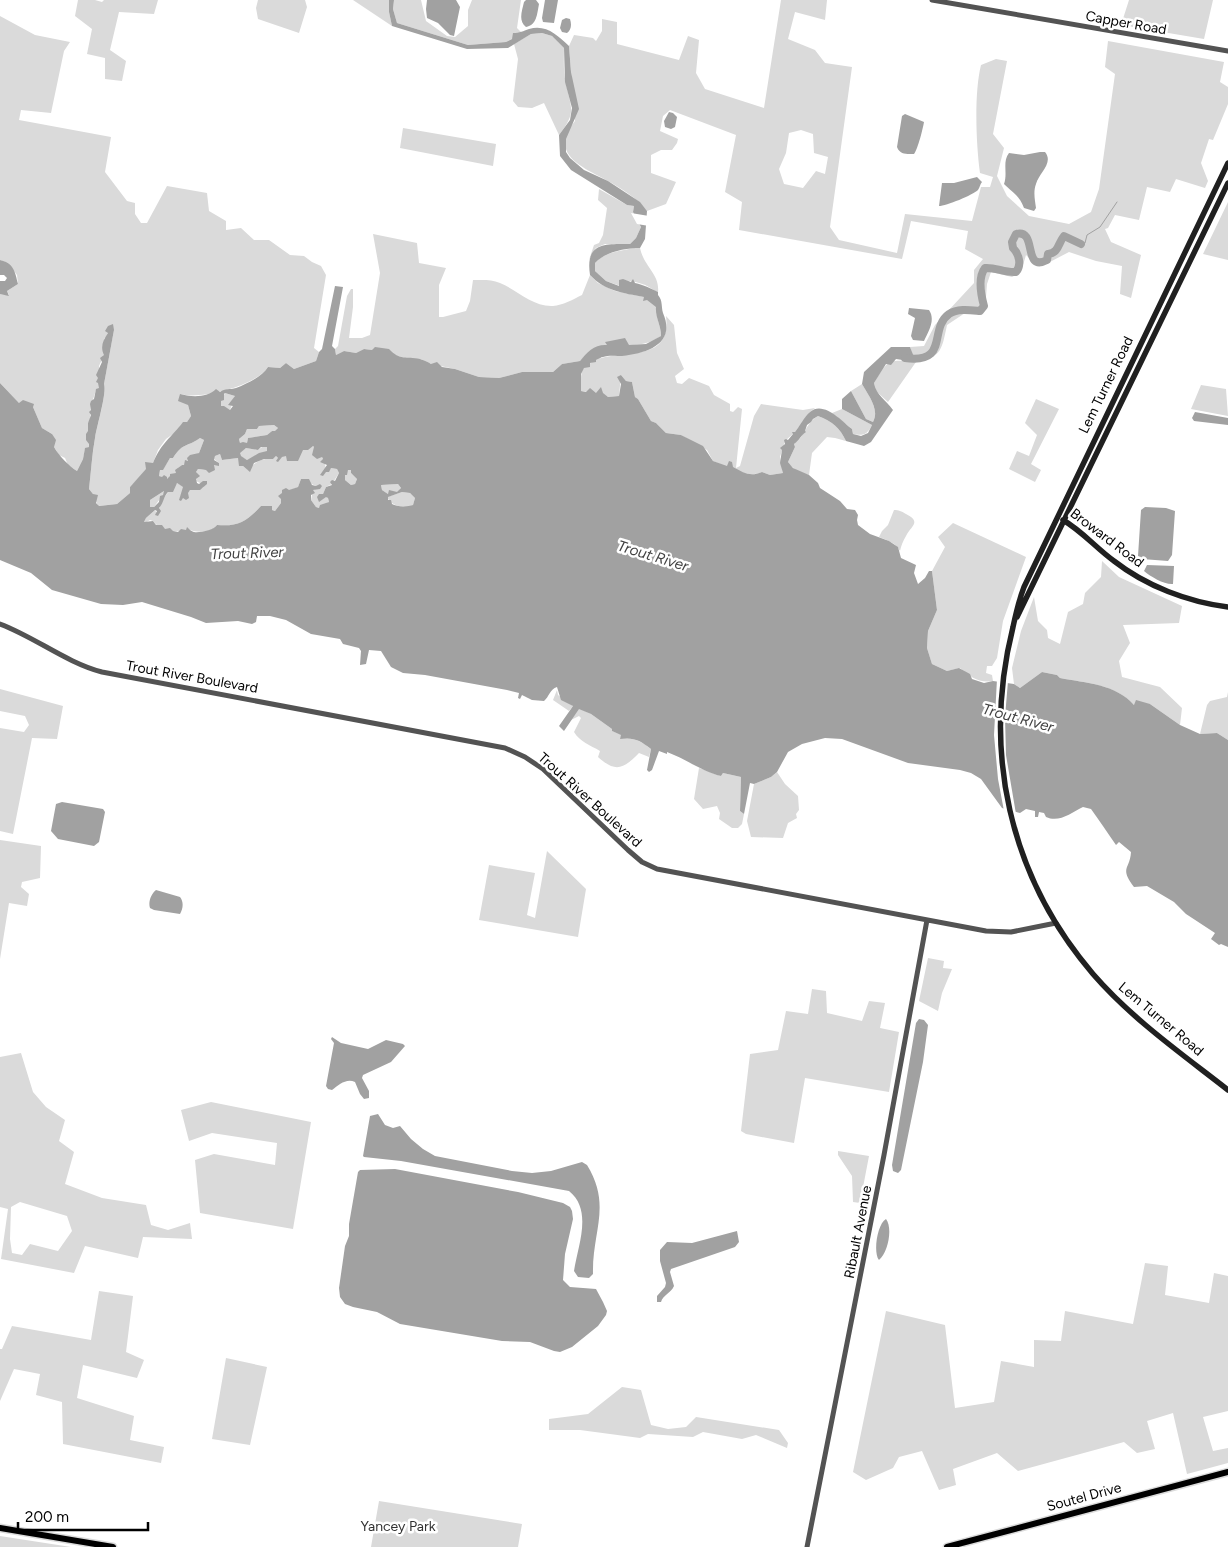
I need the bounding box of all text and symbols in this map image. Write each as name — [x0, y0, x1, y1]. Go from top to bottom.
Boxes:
street label: Capper Road — [1084, 8, 1168, 38]
street label: Lem Turner Road — [1075, 334, 1137, 436]
street label: Broward Road — [1067, 505, 1147, 571]
water label: Trout River — [615, 537, 691, 576]
water label: Trout River — [210, 543, 285, 563]
street label: Trout River Boulevard — [125, 657, 259, 697]
water label: Trout River — [980, 700, 1057, 736]
street label: Trout River Boulevard — [535, 749, 645, 851]
street label: Lem Turner Road — [1115, 978, 1207, 1060]
street label: Ribault Avenue — [841, 1184, 875, 1280]
street label: Soutel Drive — [1045, 1479, 1123, 1515]
scale bar — [18, 1500, 148, 1532]
text: 200 m — [25, 1508, 69, 1526]
park label: Yancey Park — [360, 1518, 436, 1535]

